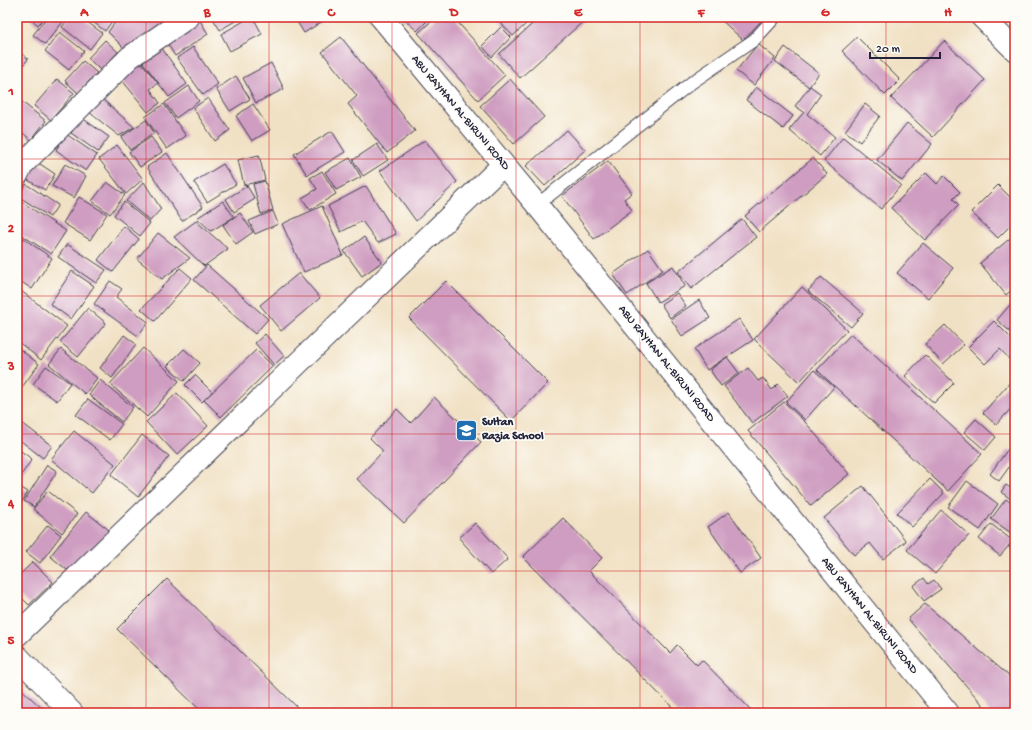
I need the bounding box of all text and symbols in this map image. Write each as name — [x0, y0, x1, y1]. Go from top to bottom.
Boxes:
text: A — [79, 6, 89, 21]
text: B — [203, 6, 212, 21]
text: C — [326, 6, 336, 21]
text: D — [449, 6, 459, 21]
text: E — [574, 6, 583, 21]
text: F — [697, 6, 706, 21]
text: G — [821, 6, 830, 21]
text: H — [944, 6, 952, 21]
scale bar — [870, 34, 940, 60]
text: 20 m — [876, 43, 901, 57]
street label: ABU RAYHAN AL-BIRUNI ROAD — [408, 53, 512, 174]
text: 1 — [7, 85, 14, 100]
text: 2 — [8, 222, 15, 237]
street label: ABU RAYHAN AL-BIRUNI ROAD — [615, 303, 717, 425]
text: 3 — [7, 360, 15, 375]
place label: Sultan Razia School — [481, 416, 544, 444]
school or university icon: Sultan Razia School — [454, 417, 480, 443]
text: 4 — [7, 497, 15, 512]
street label: ABU RAYHAN AL-BIRUNI ROAD — [818, 555, 920, 677]
text: 5 — [8, 634, 15, 649]

